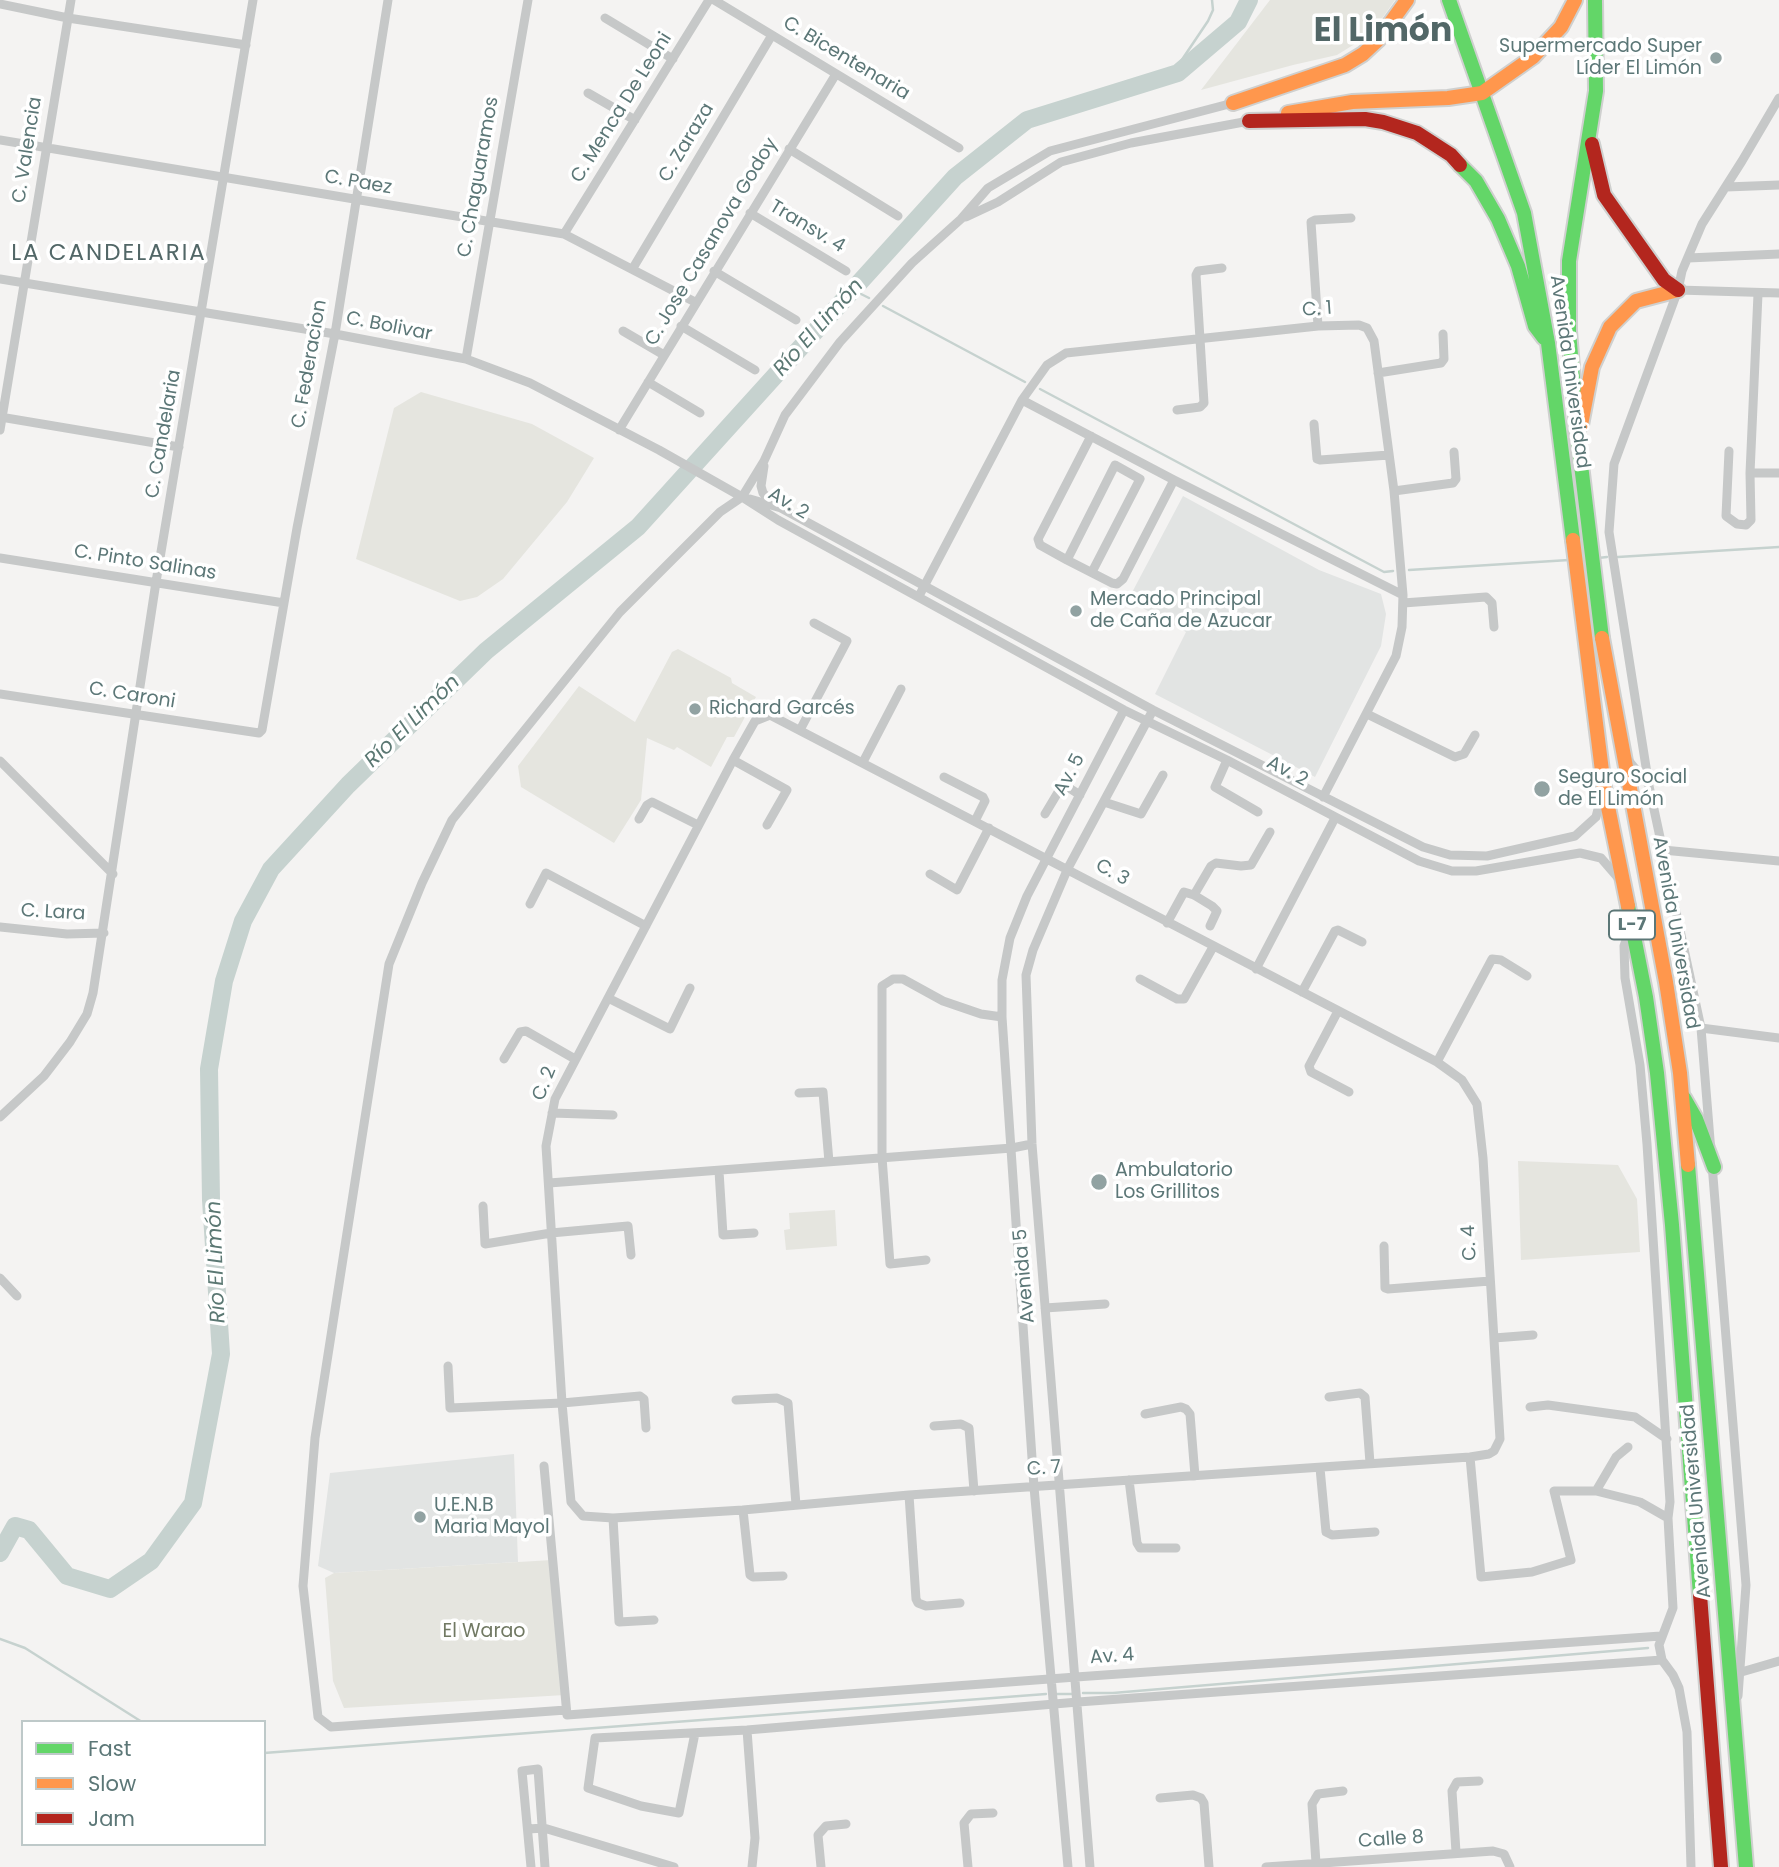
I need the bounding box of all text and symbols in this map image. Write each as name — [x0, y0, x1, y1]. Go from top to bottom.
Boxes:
street label: C. Bicentenaria — [778, 12, 914, 106]
district label: El Limón — [1314, 13, 1452, 53]
street label: C. Menca De Leoni — [567, 29, 677, 187]
place label: Supermercado Super Líder El Limón — [1499, 36, 1702, 80]
marker: Supermercado Super Líder El Limón — [1708, 50, 1724, 66]
street label: C. Valencia — [8, 95, 48, 205]
street label: C. Chaguaramos — [454, 95, 504, 259]
street label: C. Zaraza — [654, 99, 720, 187]
street label: C. Jose Casanova Godoy — [641, 134, 783, 350]
street label: C. Paez — [323, 166, 393, 200]
street label: Transv. 4 — [765, 196, 849, 258]
district label: LA CANDELARIA — [13, 240, 205, 268]
water label: Río El Limón — [769, 274, 869, 382]
street label: Avenida Universidad — [1544, 274, 1594, 470]
street label: C. Federacion — [287, 298, 333, 430]
street label: C. 1 — [1301, 298, 1333, 322]
street label: C. Bolivar — [344, 307, 434, 347]
street label: C. Candelaria — [141, 368, 187, 500]
street label: Av. 2 — [764, 483, 812, 525]
street label: C. Pinto Salinas — [72, 540, 218, 586]
place label: Mercado Principal de Caña de Azucar — [1090, 589, 1272, 633]
marker: Mercado Principal de Caña de Azucar — [1068, 603, 1084, 619]
water label: Río El Limón — [360, 670, 466, 774]
street label: C. Caroni — [87, 678, 177, 714]
place label: Richard Garcés — [709, 698, 855, 720]
marker: Richard Garcés — [687, 701, 703, 717]
street label: Av. 5 — [1049, 750, 1091, 800]
street label: Av. 2 — [1262, 752, 1312, 792]
place label: Seguro Social de El Limón — [1558, 767, 1687, 811]
marker: Seguro Social de El Limón — [1532, 779, 1552, 799]
street label: Avenida Universidad — [1647, 835, 1703, 1031]
street label: C. 3 — [1091, 855, 1133, 891]
street label: C. Lara — [20, 900, 86, 926]
road number: L-7 — [1609, 910, 1655, 940]
street label: C. 2 — [528, 1064, 562, 1104]
place label: Ambulatorio Los Grillitos — [1115, 1160, 1233, 1204]
marker: Ambulatorio Los Grillitos — [1089, 1172, 1109, 1192]
water label: Río El Limón — [202, 1200, 232, 1324]
street label: C. 4 — [1458, 1225, 1482, 1261]
street label: Avenida 5 — [1010, 1228, 1040, 1324]
street label: Avenida Universidad — [1677, 1403, 1717, 1599]
street label: C. 7 — [1026, 1456, 1062, 1482]
place label: U.E.N.B Maria Mayol — [434, 1495, 550, 1539]
marker: U.E.N.B Maria Mayol — [412, 1509, 428, 1525]
park label: El Warao — [443, 1621, 525, 1643]
street label: Av. 4 — [1089, 1644, 1135, 1670]
legend — [21, 1720, 266, 1846]
text: Fast — [88, 1734, 131, 1763]
text: Slow — [88, 1769, 136, 1798]
text: Jam — [88, 1804, 135, 1833]
street label: Calle 8 — [1357, 1826, 1425, 1854]

